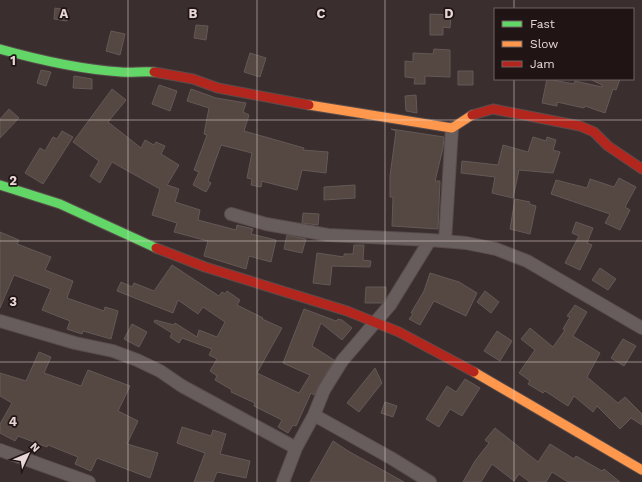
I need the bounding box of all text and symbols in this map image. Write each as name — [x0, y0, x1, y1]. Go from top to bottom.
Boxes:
text: A — [60, 6, 69, 21]
text: B — [189, 6, 198, 21]
text: C — [317, 6, 326, 21]
text: D — [444, 6, 454, 21]
legend — [494, 8, 634, 80]
text: Fast — [530, 17, 555, 31]
text: Slow — [530, 37, 558, 51]
text: 1 — [10, 53, 16, 68]
text: Jam — [530, 57, 555, 71]
text: 2 — [9, 173, 17, 188]
text: 3 — [9, 294, 17, 309]
text: 4 — [9, 414, 18, 429]
north arrow — [8, 434, 48, 474]
text: N — [27, 440, 42, 455]

